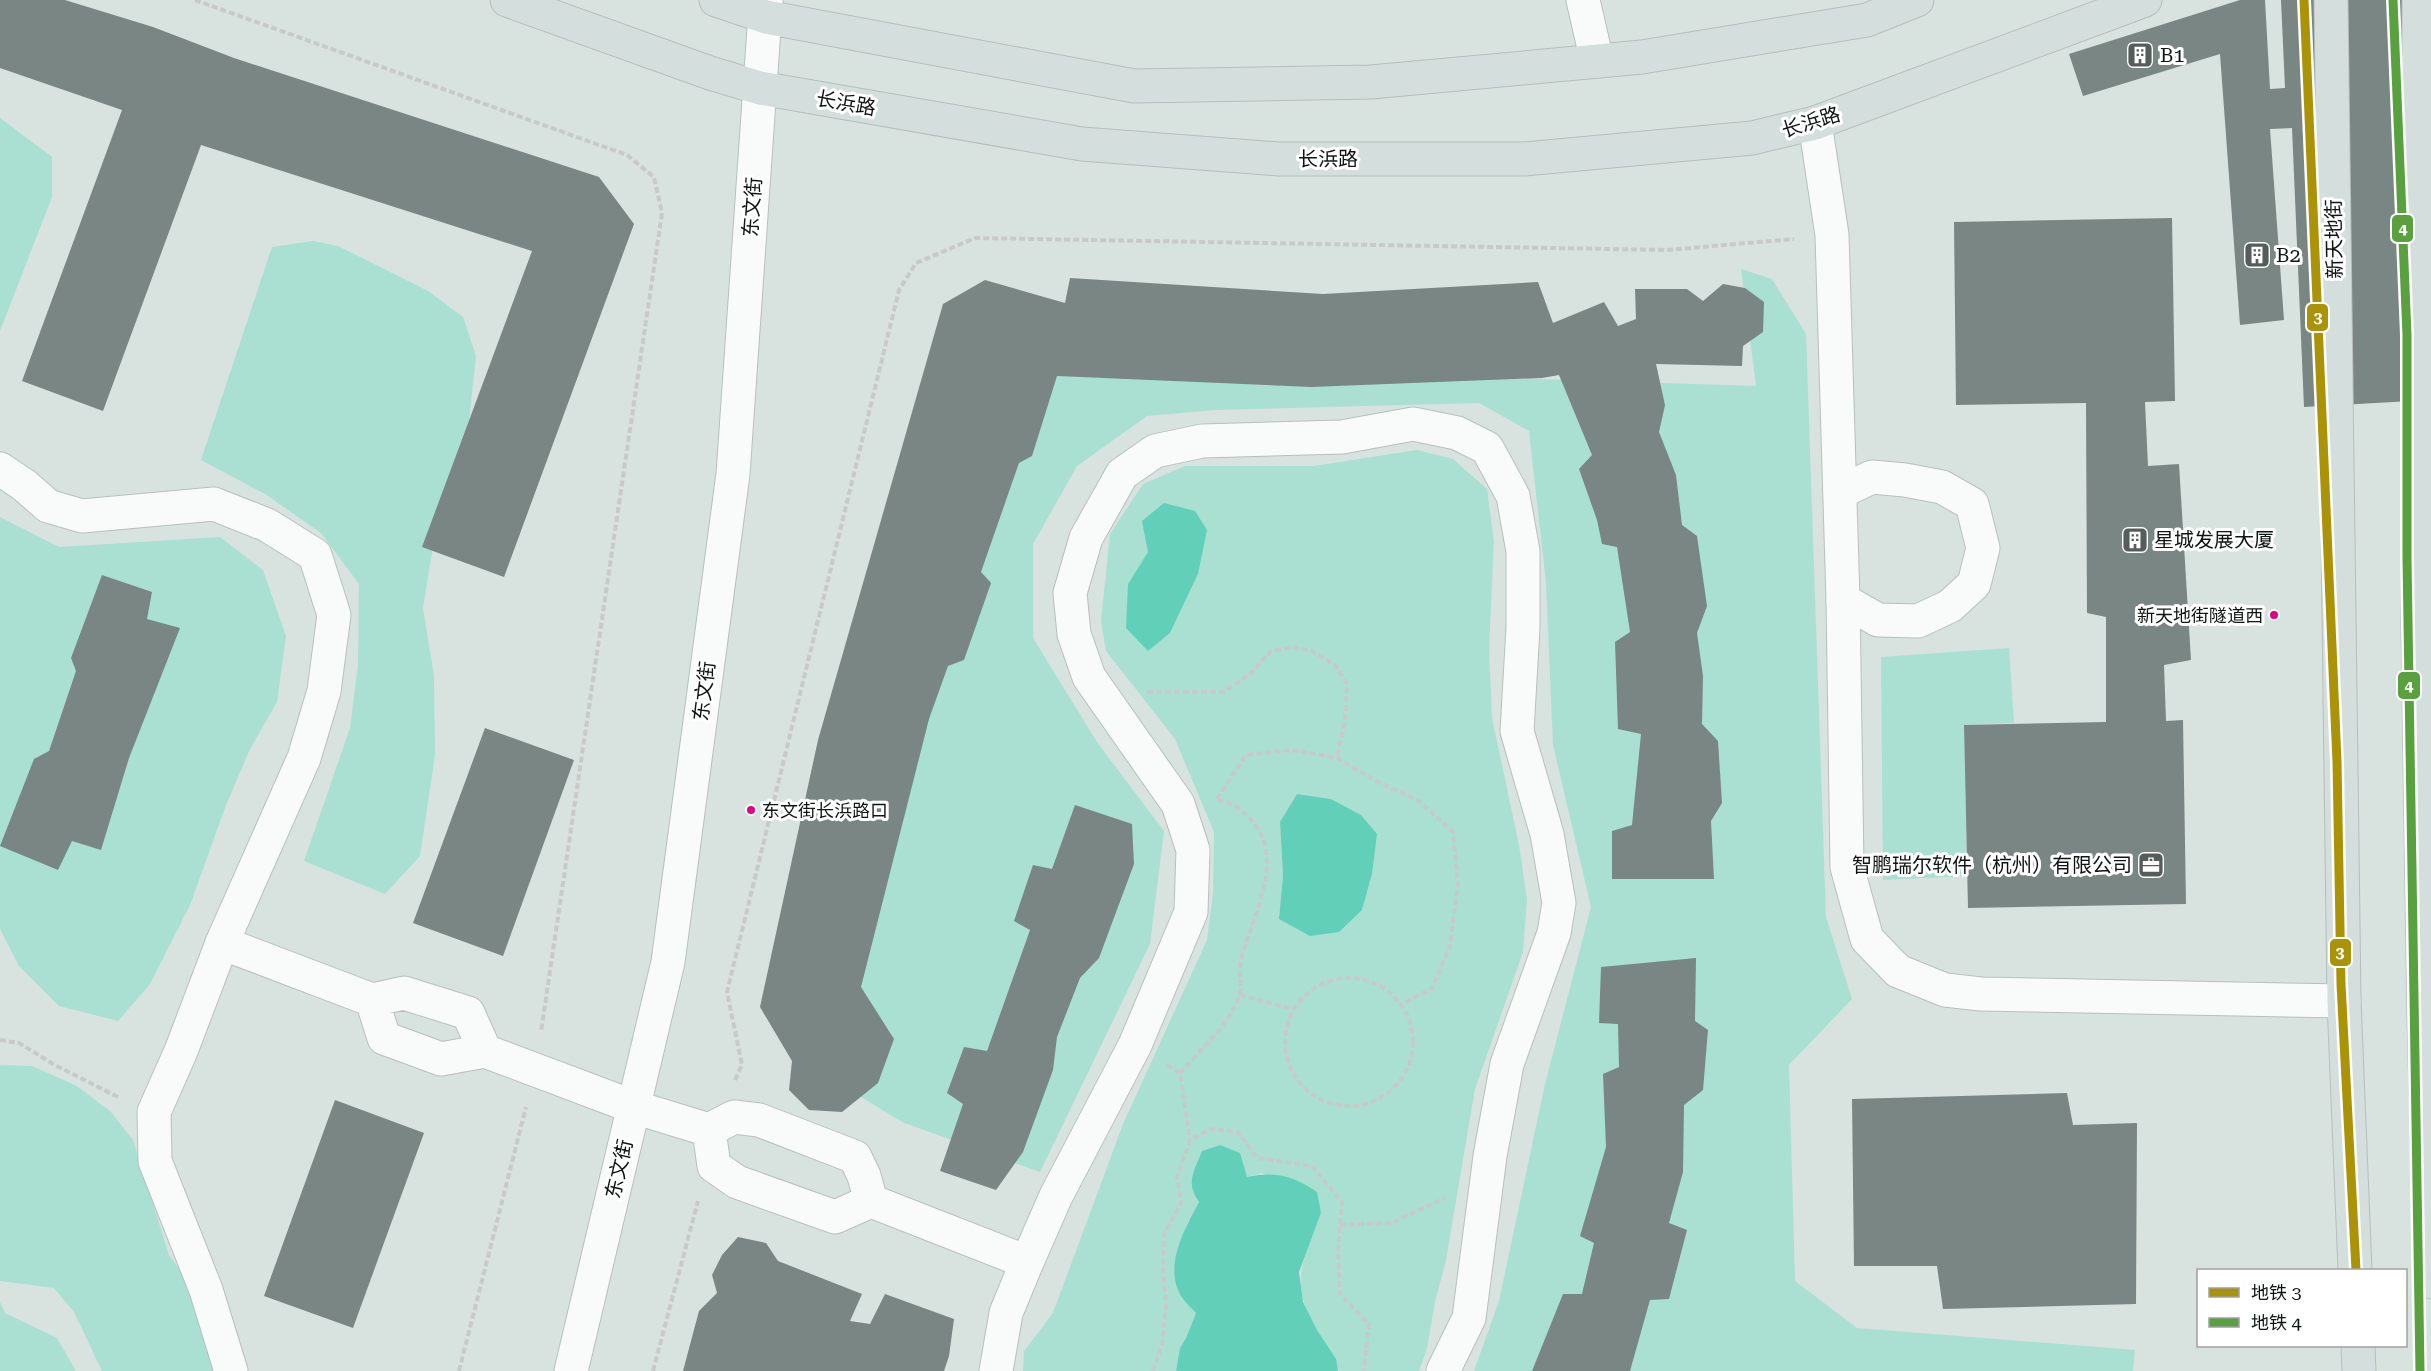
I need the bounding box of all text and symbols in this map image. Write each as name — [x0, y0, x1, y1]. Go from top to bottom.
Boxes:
building icon: B1 — [2125, 40, 2155, 70]
place label: B1 — [2160, 43, 2185, 67]
street label: 长浜路 — [814, 86, 878, 120]
street label: 长浜路 — [1779, 102, 1843, 142]
street label: 长浜路 — [1298, 147, 1358, 171]
street label: 东文街 — [738, 176, 766, 238]
street label: 新天地街 — [2321, 199, 2347, 279]
line badge: 4 — [2391, 214, 2414, 243]
text: 4 — [2399, 219, 2408, 238]
building icon: B2 — [2242, 240, 2272, 270]
place label: B2 — [2276, 243, 2301, 267]
line badge: 3 — [2306, 303, 2329, 332]
text: 3 — [2314, 308, 2323, 327]
building icon: 星城发展大厦 — [2120, 525, 2150, 555]
place label: 星城发展大厦 — [2154, 528, 2274, 552]
place label: 新天地街隧道西 — [2137, 605, 2263, 626]
marker: 新天地街隧道西 — [2268, 609, 2280, 621]
street label: 东文街 — [688, 660, 720, 722]
line badge: 4 — [2397, 671, 2421, 700]
text: 4 — [2405, 676, 2414, 695]
place label: 东文街长浜路口 — [762, 800, 888, 821]
marker: 东文街长浜路口 — [745, 804, 757, 816]
office icon: 智鹏瑞尔软件（杭州）有限公司 — [2136, 850, 2166, 880]
place label: 智鹏瑞尔软件（杭州）有限公司 — [1852, 853, 2132, 877]
line badge: 3 — [2329, 938, 2352, 967]
text: 3 — [2336, 943, 2345, 962]
street label: 东文街 — [601, 1137, 637, 1201]
legend — [2197, 1269, 2407, 1347]
text: 地铁 3 — [2251, 1282, 2302, 1303]
text: 地铁 4 — [2251, 1312, 2302, 1333]

